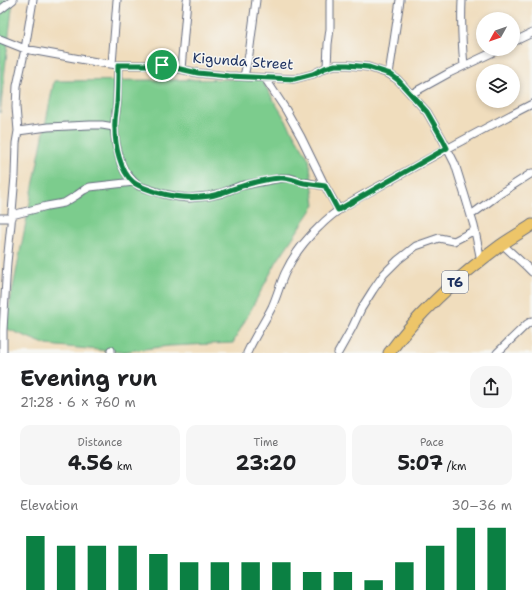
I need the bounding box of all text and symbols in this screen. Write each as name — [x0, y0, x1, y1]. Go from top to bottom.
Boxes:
north arrow — [476, 12, 520, 56]
map controls — [476, 12, 520, 108]
pin — [145, 48, 179, 82]
street label: Kigunda Street — [192, 48, 294, 74]
icon: arrive — [151, 54, 173, 76]
button: layers — [476, 64, 520, 108]
road number: T6 — [442, 271, 468, 293]
text: Evening run — [20, 364, 157, 393]
button: share — [470, 366, 512, 408]
text: 21:28 · 6 × 760 m — [20, 394, 136, 411]
text: Distance — [77, 435, 123, 450]
text: Time — [253, 435, 279, 450]
text: Pace — [420, 435, 444, 450]
text: 4.56 — [68, 450, 113, 476]
text: 23:20 — [236, 450, 296, 476]
text: 5:07 — [398, 450, 443, 476]
text: km — [113, 459, 132, 474]
text: /km — [443, 459, 466, 474]
text: Elevation — [20, 497, 78, 514]
text: 30–36 m — [451, 497, 512, 514]

